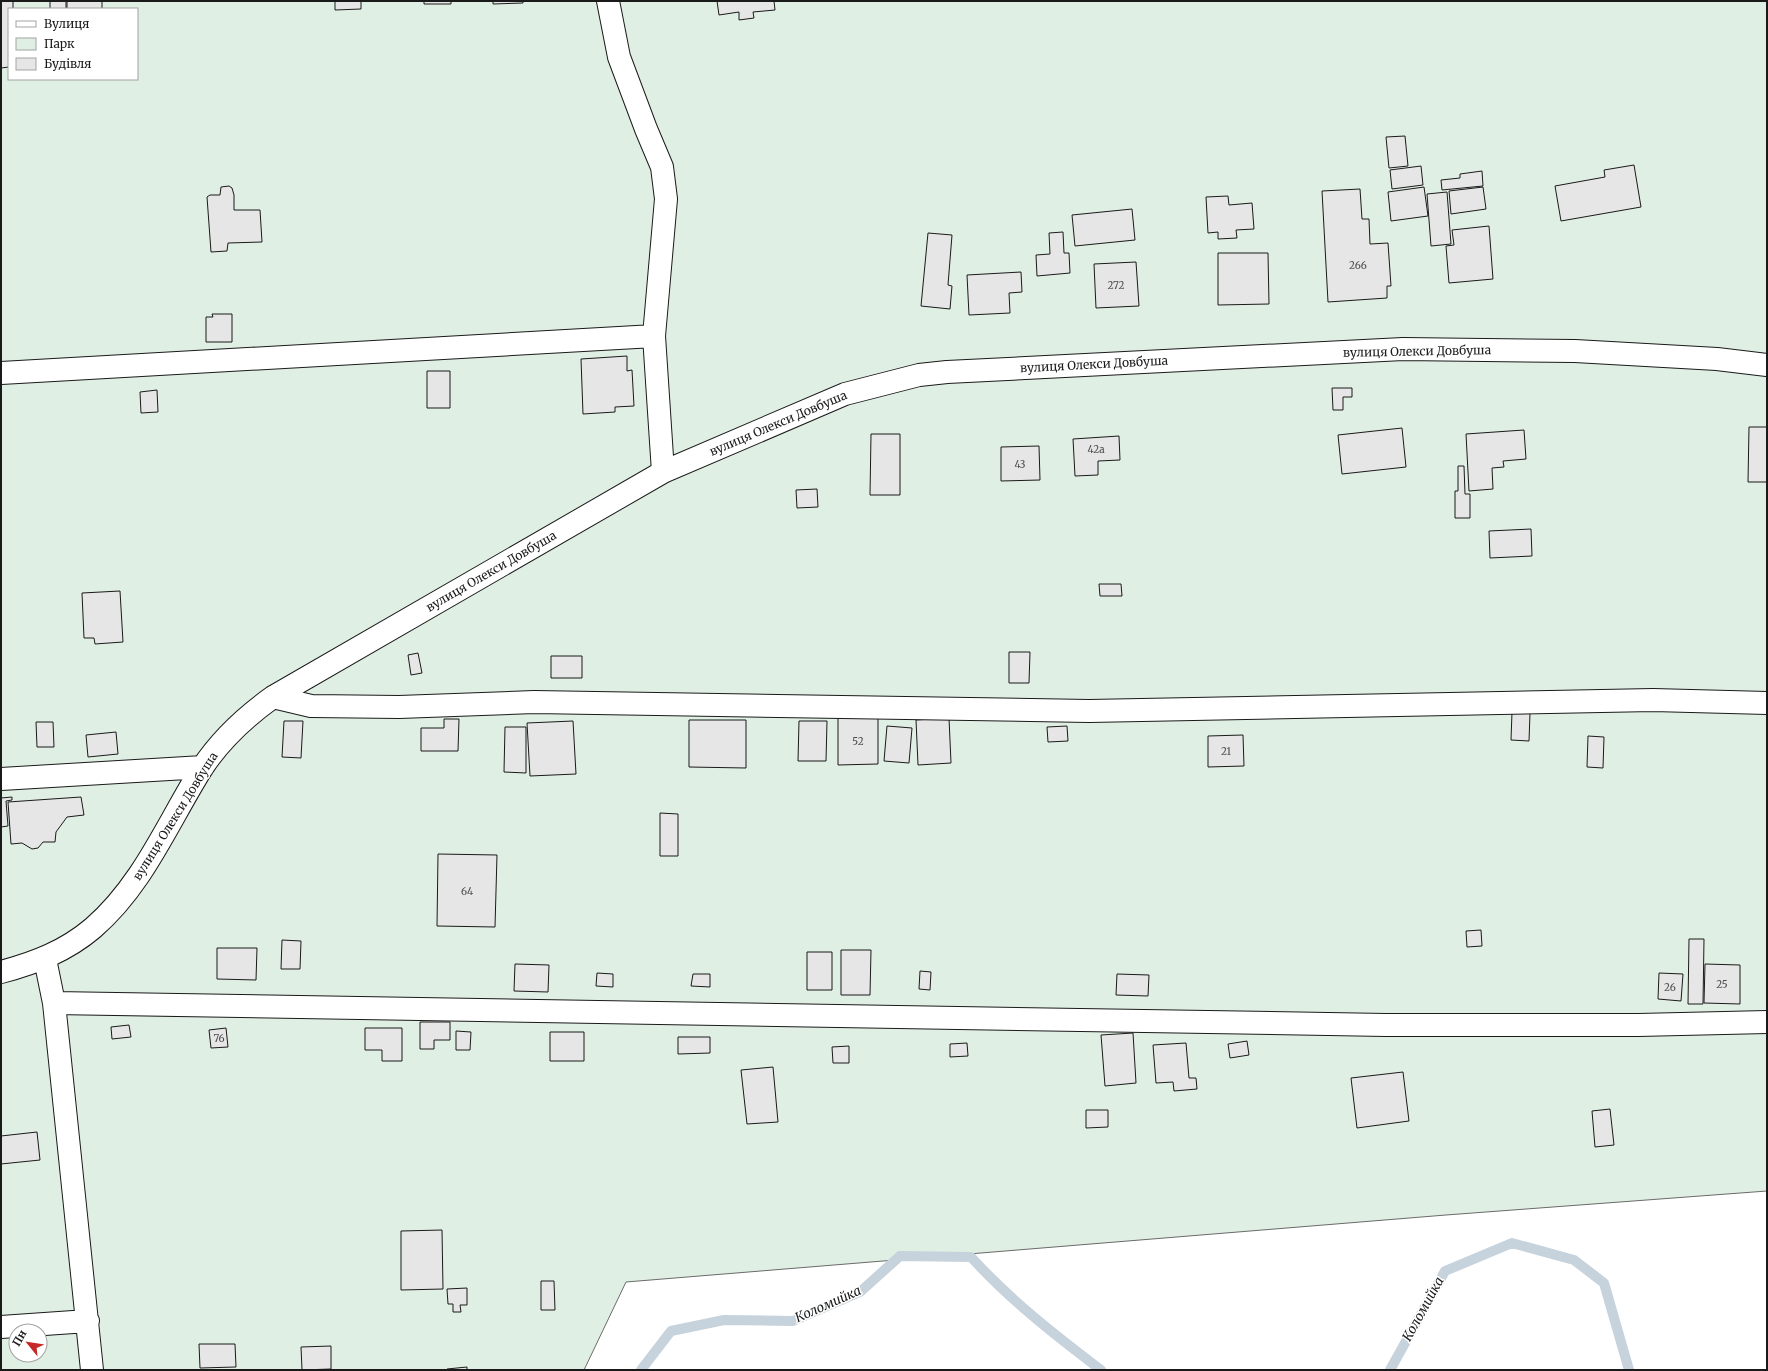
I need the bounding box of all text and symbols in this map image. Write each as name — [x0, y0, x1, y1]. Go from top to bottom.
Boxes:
legend — [8, 8, 138, 80]
text: Вулиця — [44, 16, 89, 31]
text: Парк — [44, 36, 75, 51]
text: Будівля — [44, 56, 91, 71]
house number: 266 — [1349, 259, 1367, 272]
house number: 272 — [1107, 279, 1125, 292]
street label: вулиця Олекси Довбуша — [1343, 342, 1492, 360]
street label: вулиця Олекси Довбуша — [1020, 353, 1169, 375]
street label: вулиця Олекси Довбуша — [707, 387, 850, 459]
house number: 42а — [1087, 443, 1105, 456]
house number: 43 — [1014, 458, 1026, 471]
street label: вулиця Олекси Довбуша — [423, 527, 559, 614]
house number: 52 — [852, 735, 864, 748]
house number: 21 — [1221, 745, 1232, 758]
street label: вулиця Олекси Довбуша — [129, 749, 221, 883]
house number: 64 — [461, 885, 473, 898]
house number: 25 — [1716, 978, 1728, 991]
house number: 26 — [1664, 981, 1676, 994]
house number: 76 — [213, 1032, 225, 1045]
water label: Коломийка — [1398, 1274, 1448, 1344]
water label: Коломийка — [792, 1282, 864, 1326]
north arrow — [8, 1323, 48, 1363]
text: Пн — [9, 1327, 30, 1349]

